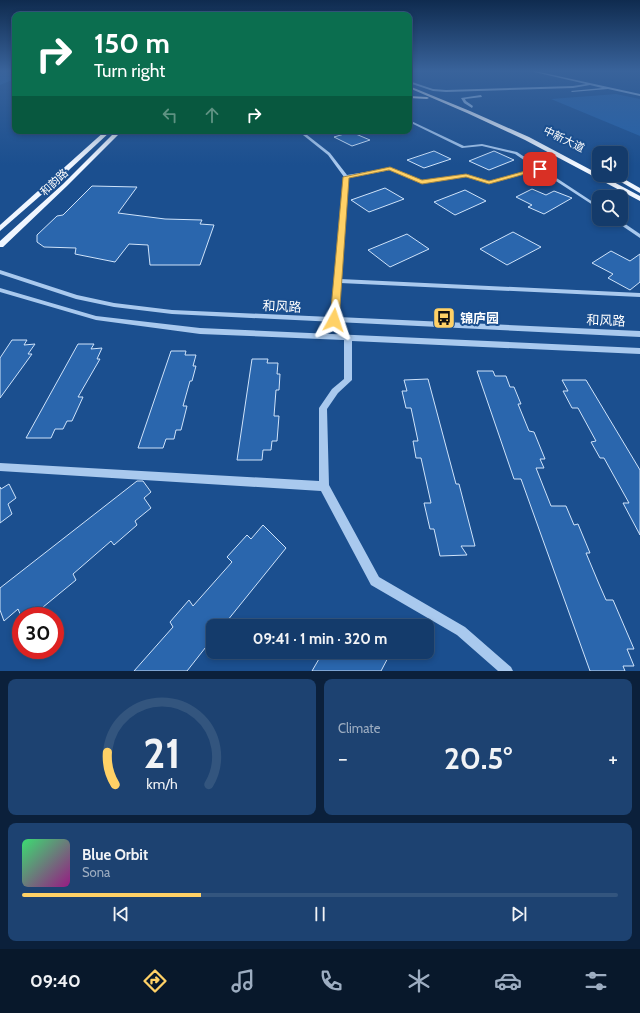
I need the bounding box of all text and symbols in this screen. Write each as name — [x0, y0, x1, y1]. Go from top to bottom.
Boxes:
text: 150 m — [94, 26, 170, 60]
icon: right — [28, 28, 80, 80]
text: Turn right — [94, 60, 165, 82]
icon: left — [159, 104, 181, 126]
icon: ahead — [201, 104, 223, 126]
icon: right — [243, 104, 265, 126]
street label: 中新大道 — [541, 123, 587, 155]
map controls — [592, 146, 628, 226]
button: sound — [592, 146, 628, 182]
pin — [523, 152, 557, 186]
icon: arrive — [529, 158, 551, 180]
street label: 和韵路 — [37, 166, 71, 198]
button: search — [592, 190, 628, 226]
street label: 和风路 — [262, 297, 302, 315]
position arrow — [313, 299, 355, 341]
bus stop icon: 锦庐园 — [431, 305, 457, 331]
place label: 锦庐园 — [460, 310, 499, 326]
street label: 和风路 — [586, 311, 626, 329]
speed limit sign: 30 — [12, 607, 64, 659]
text: 09:41 · 1 min · 320 m — [253, 630, 387, 648]
text: Climate — [338, 720, 380, 736]
text: 21 — [143, 728, 181, 778]
text: 20.5° — [444, 740, 512, 777]
text: − — [338, 745, 348, 772]
text: + — [608, 745, 618, 772]
text: km/h — [146, 775, 178, 793]
text: Blue Orbit — [82, 846, 148, 864]
text: Sona — [82, 864, 110, 880]
icon: previous — [110, 903, 132, 925]
icon: pause — [309, 903, 331, 925]
icon: next — [508, 903, 530, 925]
icon: directions — [141, 967, 169, 995]
icon: music — [229, 967, 257, 995]
icon: phone — [317, 967, 345, 995]
icon: climate — [405, 967, 433, 995]
icon: car — [494, 967, 522, 995]
icon: filters — [582, 967, 610, 995]
text: 09:40 — [30, 970, 81, 992]

